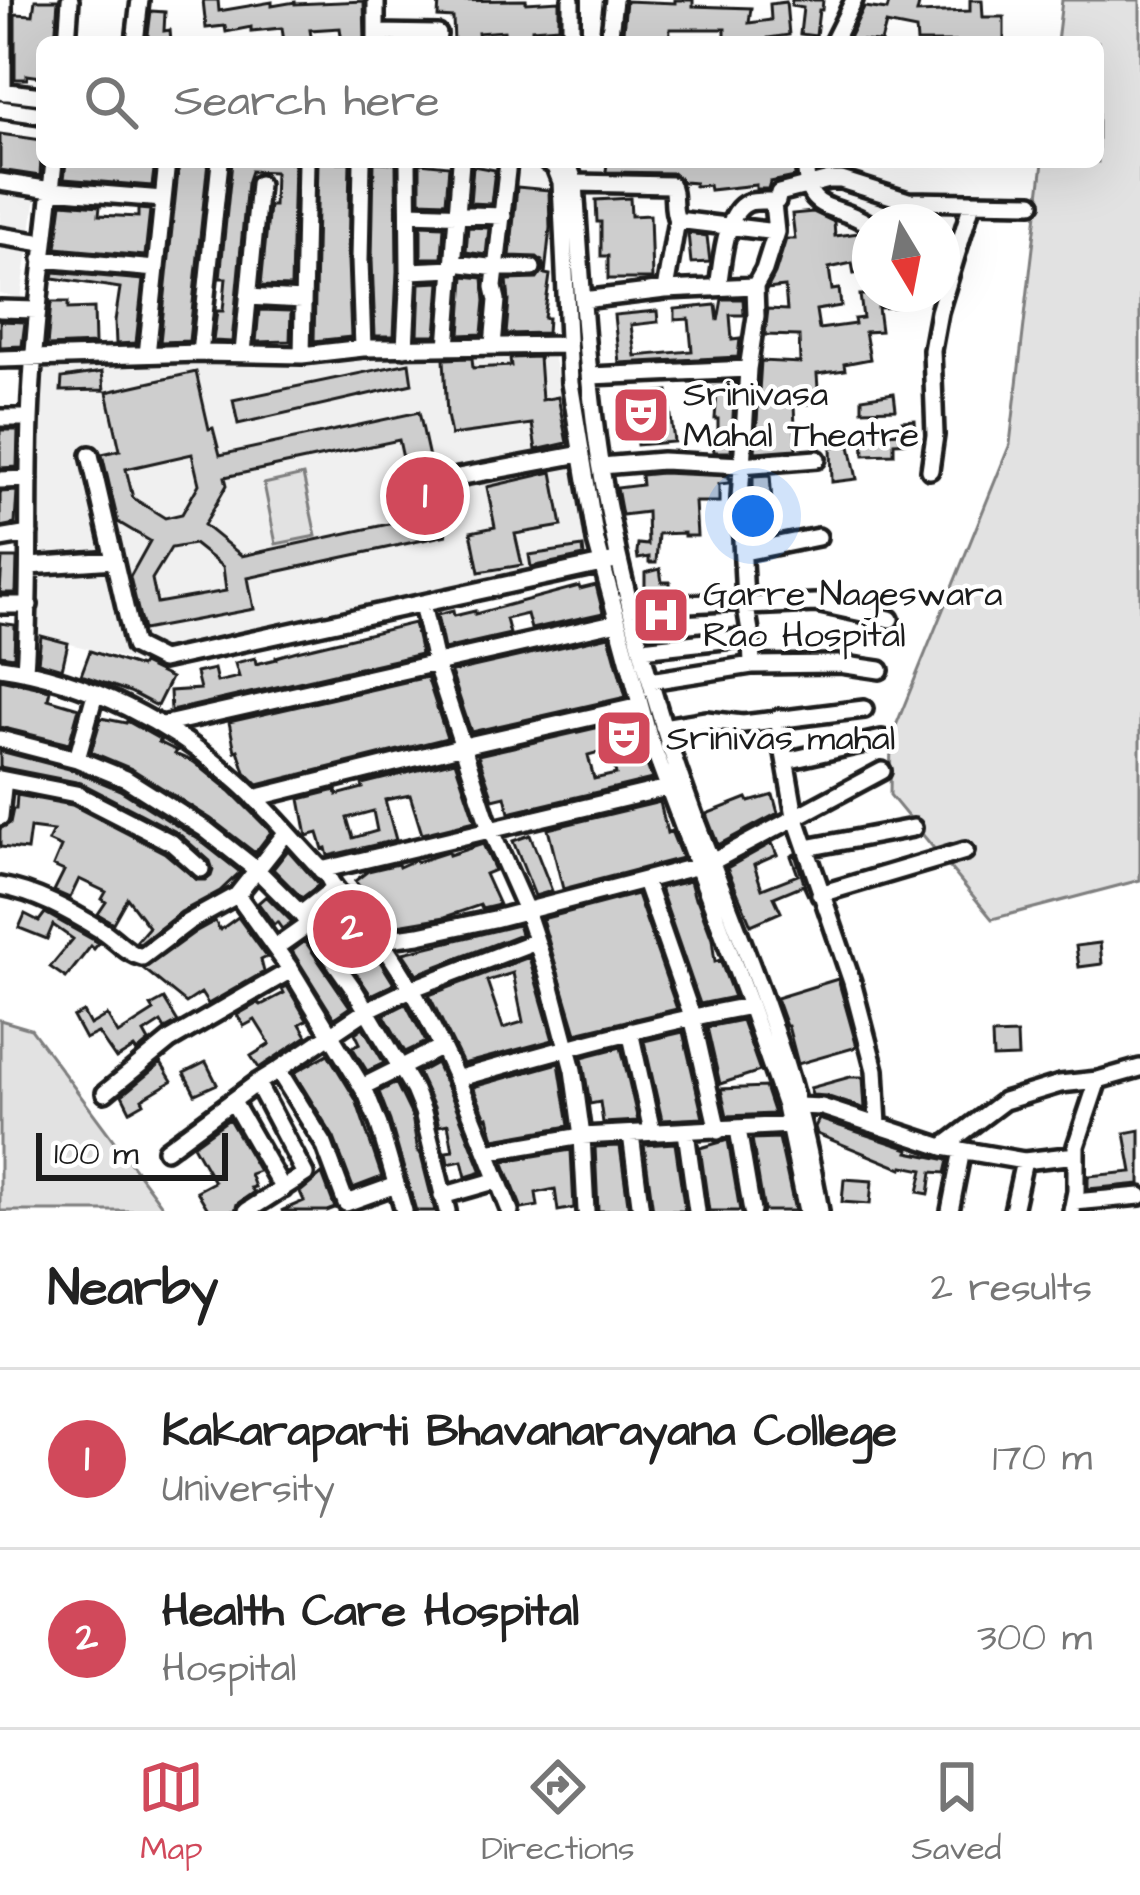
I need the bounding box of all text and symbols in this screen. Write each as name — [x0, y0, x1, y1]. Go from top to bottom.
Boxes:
search box — [36, 36, 1104, 168]
icon: search — [78, 69, 144, 135]
text: Search here — [174, 71, 440, 133]
north arrow — [852, 204, 960, 312]
place label: Srinivasa Mahal Theatre — [683, 369, 919, 461]
theatre icon: Srinivasa Mahal Theatre — [610, 384, 672, 446]
pin: 1 — [386, 451, 464, 541]
your location — [723, 486, 783, 546]
place label: Garre Nageswara Rao Hospital — [703, 569, 1002, 661]
hospital icon: Garre Nageswara Rao Hospital — [630, 584, 692, 646]
theatre icon: Srinivas mahal — [593, 707, 655, 769]
place label: Srinivas mahal — [666, 713, 896, 764]
pin: 2 — [313, 884, 391, 974]
scale bar — [36, 1127, 228, 1180]
text: 100 m — [54, 1131, 139, 1177]
text: Nearby — [48, 1254, 218, 1325]
text: 2 results — [931, 1262, 1092, 1316]
text: Kakaraparti Bhavanarayana College — [162, 1401, 897, 1463]
text: 1 — [85, 1432, 90, 1486]
text: 170 m — [992, 1432, 1092, 1486]
text: University — [162, 1463, 335, 1517]
text: Health Care Hospital — [162, 1581, 579, 1643]
text: 2 — [76, 1612, 98, 1666]
text: 300 m — [977, 1612, 1092, 1666]
text: Hospital — [162, 1643, 296, 1697]
tab: Map — [138, 1754, 204, 1872]
tab: Directions — [481, 1754, 635, 1872]
tab: Saved — [912, 1754, 1002, 1872]

